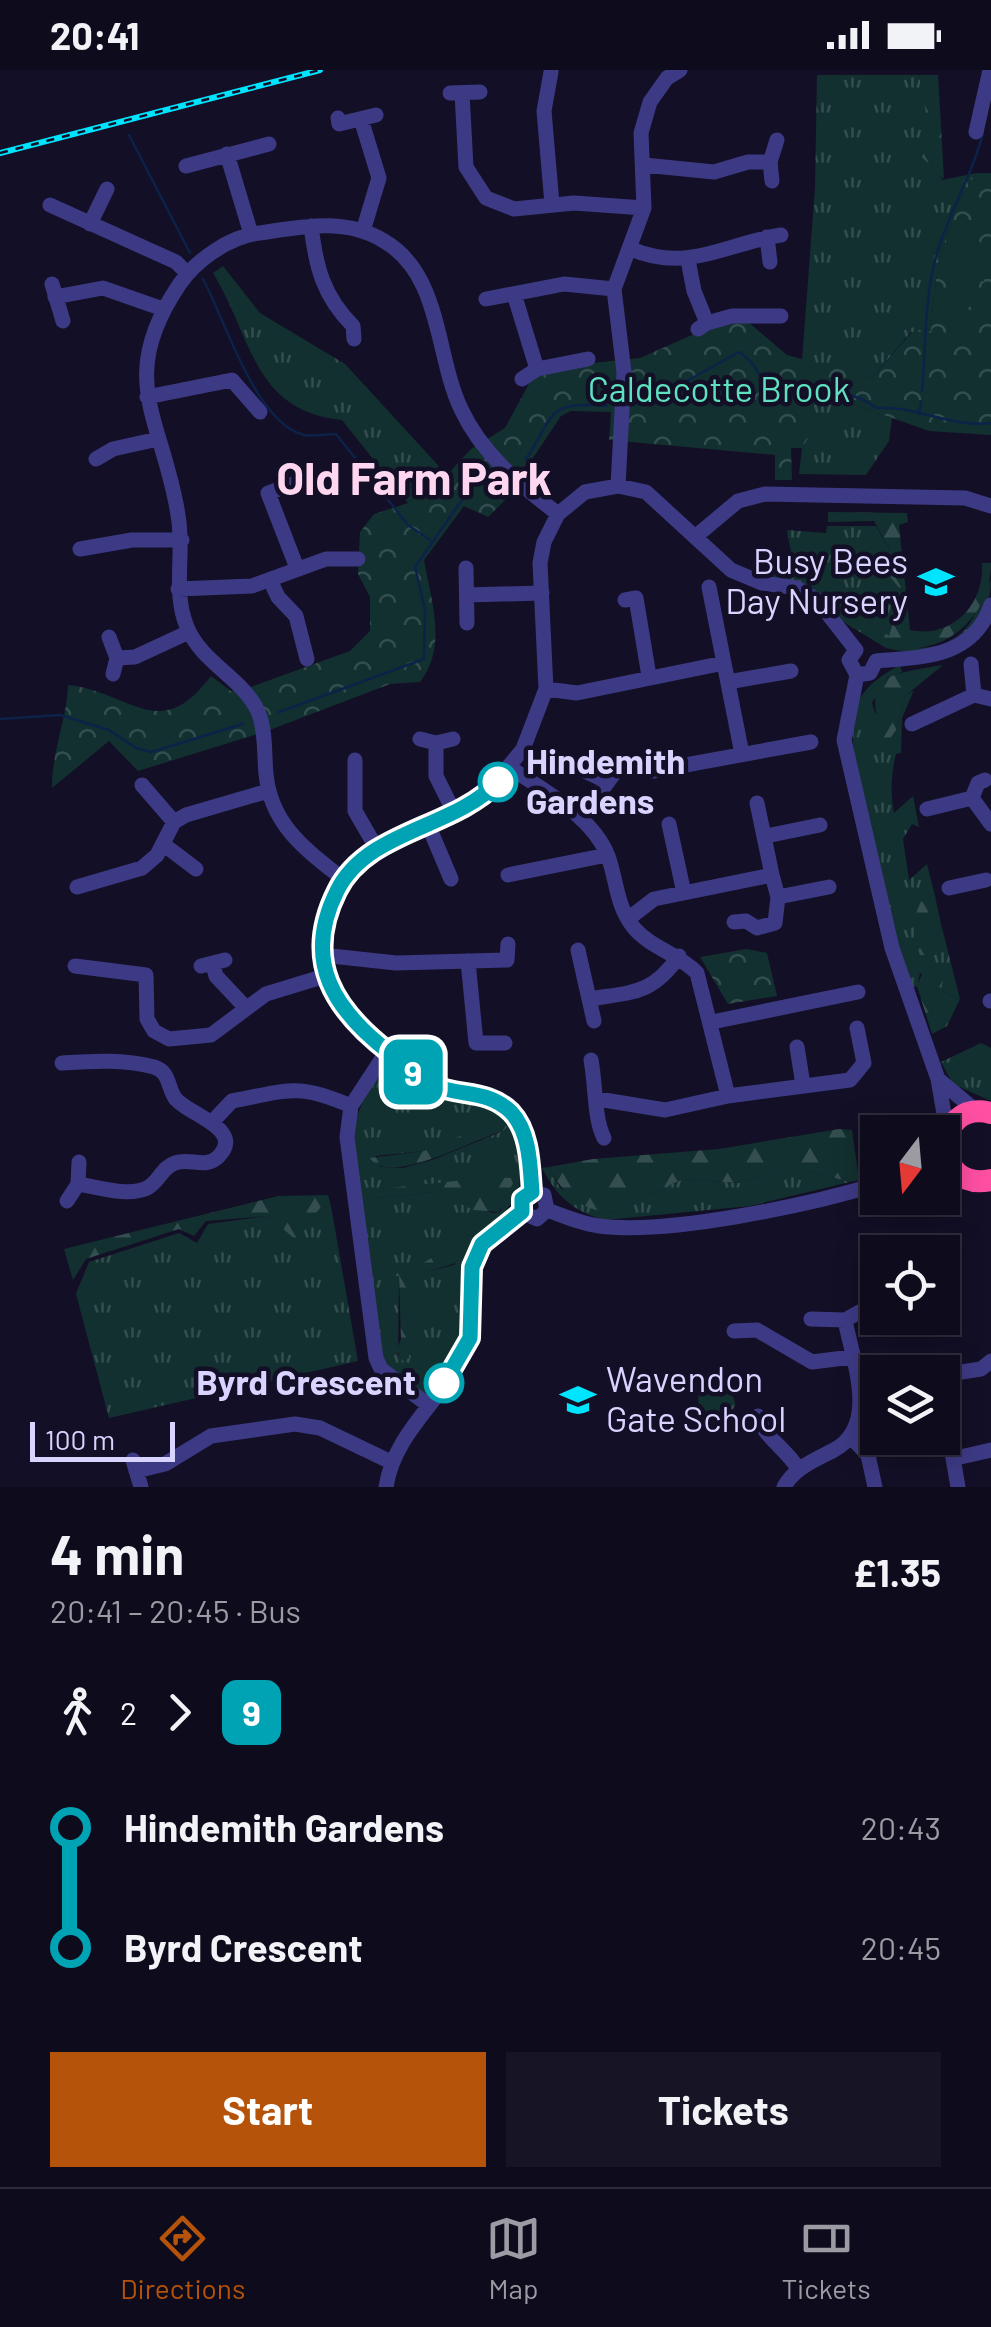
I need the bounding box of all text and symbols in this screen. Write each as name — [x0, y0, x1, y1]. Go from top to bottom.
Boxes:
text: 20:41 — [50, 12, 140, 58]
park label: Caldecotte Brook — [588, 367, 850, 409]
district label: Old Farm Park — [276, 450, 552, 504]
place label: Busy Bees Day Nursery — [725, 539, 908, 621]
school or university icon: Busy Bees Day Nursery — [917, 563, 955, 601]
place label: Hindemith Gardens — [526, 739, 685, 821]
marker: Hindemith Gardens — [479, 763, 517, 801]
line badge: 9 — [380, 1040, 446, 1104]
text: 9 — [404, 1051, 422, 1093]
north arrow — [860, 1115, 960, 1215]
map controls — [860, 1115, 960, 1455]
button: locate — [860, 1235, 960, 1335]
button: layers — [860, 1355, 960, 1455]
place label: Wavendon Gate School — [606, 1357, 786, 1439]
place label: Byrd Crescent — [196, 1360, 416, 1402]
marker: Byrd Crescent — [425, 1364, 463, 1402]
school or university icon: Wavendon Gate School — [559, 1381, 597, 1419]
scale bar — [30, 1417, 175, 1462]
text: 100 m — [45, 1422, 115, 1456]
text: 4 min — [50, 1520, 184, 1586]
text: £1.35 — [853, 1549, 941, 1595]
text: 20:41 – 20:45 · Bus — [50, 1591, 301, 1629]
icon: walk — [50, 1685, 105, 1740]
icon: forward — [152, 1685, 207, 1740]
text: 9 — [242, 1691, 261, 1733]
text: 2 — [120, 1693, 137, 1731]
text: Hindemith Gardens — [124, 1804, 444, 1850]
text: 20:43 — [861, 1808, 941, 1846]
text: Byrd Crescent — [124, 1924, 363, 1970]
text: 20:45 — [861, 1928, 941, 1966]
button: Start — [50, 2052, 486, 2167]
button: Tickets — [506, 2052, 941, 2167]
tab: Directions — [120, 2211, 245, 2305]
tab: Map — [486, 2211, 541, 2305]
tab: Tickets — [782, 2211, 871, 2305]

